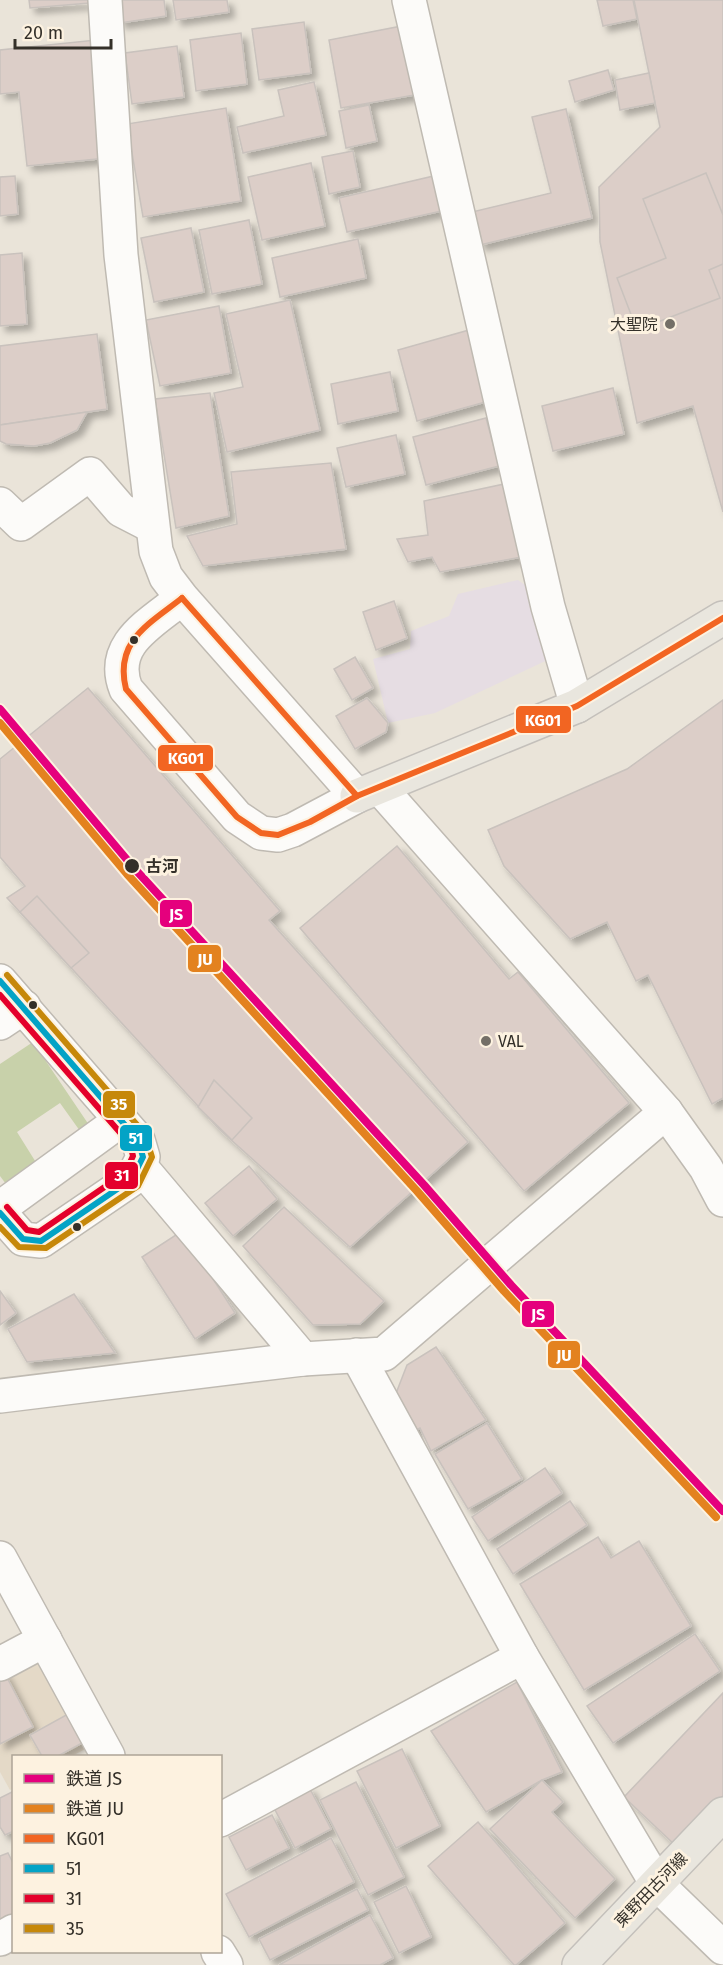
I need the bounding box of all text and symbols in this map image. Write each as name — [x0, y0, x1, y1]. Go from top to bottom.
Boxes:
scale bar — [15, 12, 111, 50]
text: 20 m — [24, 22, 63, 44]
place label: 大聖院 — [610, 315, 658, 334]
marker: 大聖院 — [663, 317, 677, 331]
unlabelled marker — [128, 634, 140, 646]
line badge: KG01 — [515, 705, 572, 734]
text: KG01 — [525, 711, 561, 730]
line badge: KG01 — [157, 744, 214, 772]
text: KG01 — [168, 749, 204, 768]
marker: 古河 — [123, 857, 141, 875]
place label: 古河 — [146, 857, 178, 876]
line badge: JS — [159, 899, 193, 928]
text: JS — [168, 905, 183, 924]
line badge: JU — [187, 944, 222, 973]
text: JU — [196, 950, 213, 969]
unlabelled marker — [27, 999, 39, 1011]
place label: VAL — [498, 1032, 524, 1051]
marker: VAL — [479, 1034, 493, 1048]
line badge: 35 — [102, 1090, 136, 1119]
text: 35 — [110, 1095, 128, 1114]
line badge: 51 — [119, 1124, 153, 1152]
text: 51 — [128, 1129, 144, 1148]
line badge: 31 — [104, 1161, 139, 1190]
text: 31 — [113, 1166, 130, 1185]
unlabelled marker — [71, 1221, 83, 1233]
line badge: JS — [521, 1300, 555, 1328]
text: JS — [530, 1305, 545, 1324]
line badge: JU — [547, 1340, 581, 1369]
text: JU — [555, 1346, 572, 1365]
legend — [12, 1755, 222, 1953]
text: 鉄道 JS — [66, 1768, 122, 1790]
text: 鉄道 JU — [66, 1798, 124, 1820]
text: KG01 — [66, 1828, 105, 1850]
street label: 東野田古河線 — [611, 1849, 691, 1931]
text: 51 — [66, 1858, 82, 1880]
text: 31 — [66, 1888, 82, 1910]
text: 35 — [66, 1918, 84, 1940]

